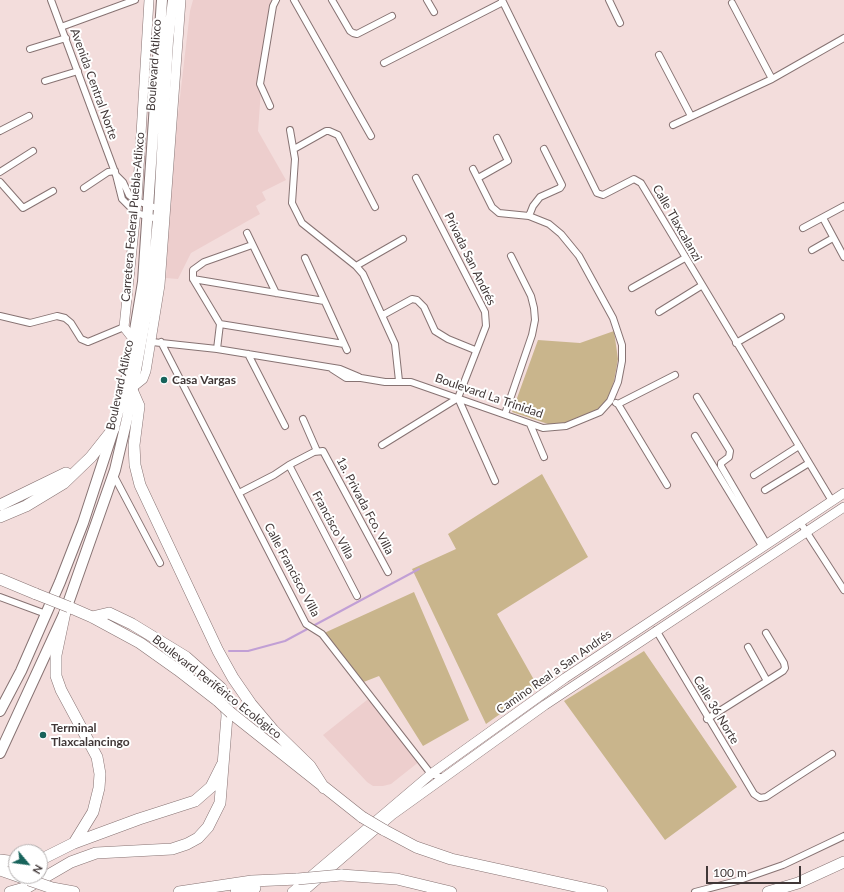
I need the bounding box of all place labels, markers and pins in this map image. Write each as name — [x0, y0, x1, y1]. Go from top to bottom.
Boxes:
place label: Casa Vargas — [172, 373, 236, 387]
marker: Casa Vargas — [159, 375, 169, 385]
place label: Terminal Tlaxcalancingo — [51, 721, 130, 749]
marker: Terminal Tlaxcalancingo — [38, 730, 48, 740]

